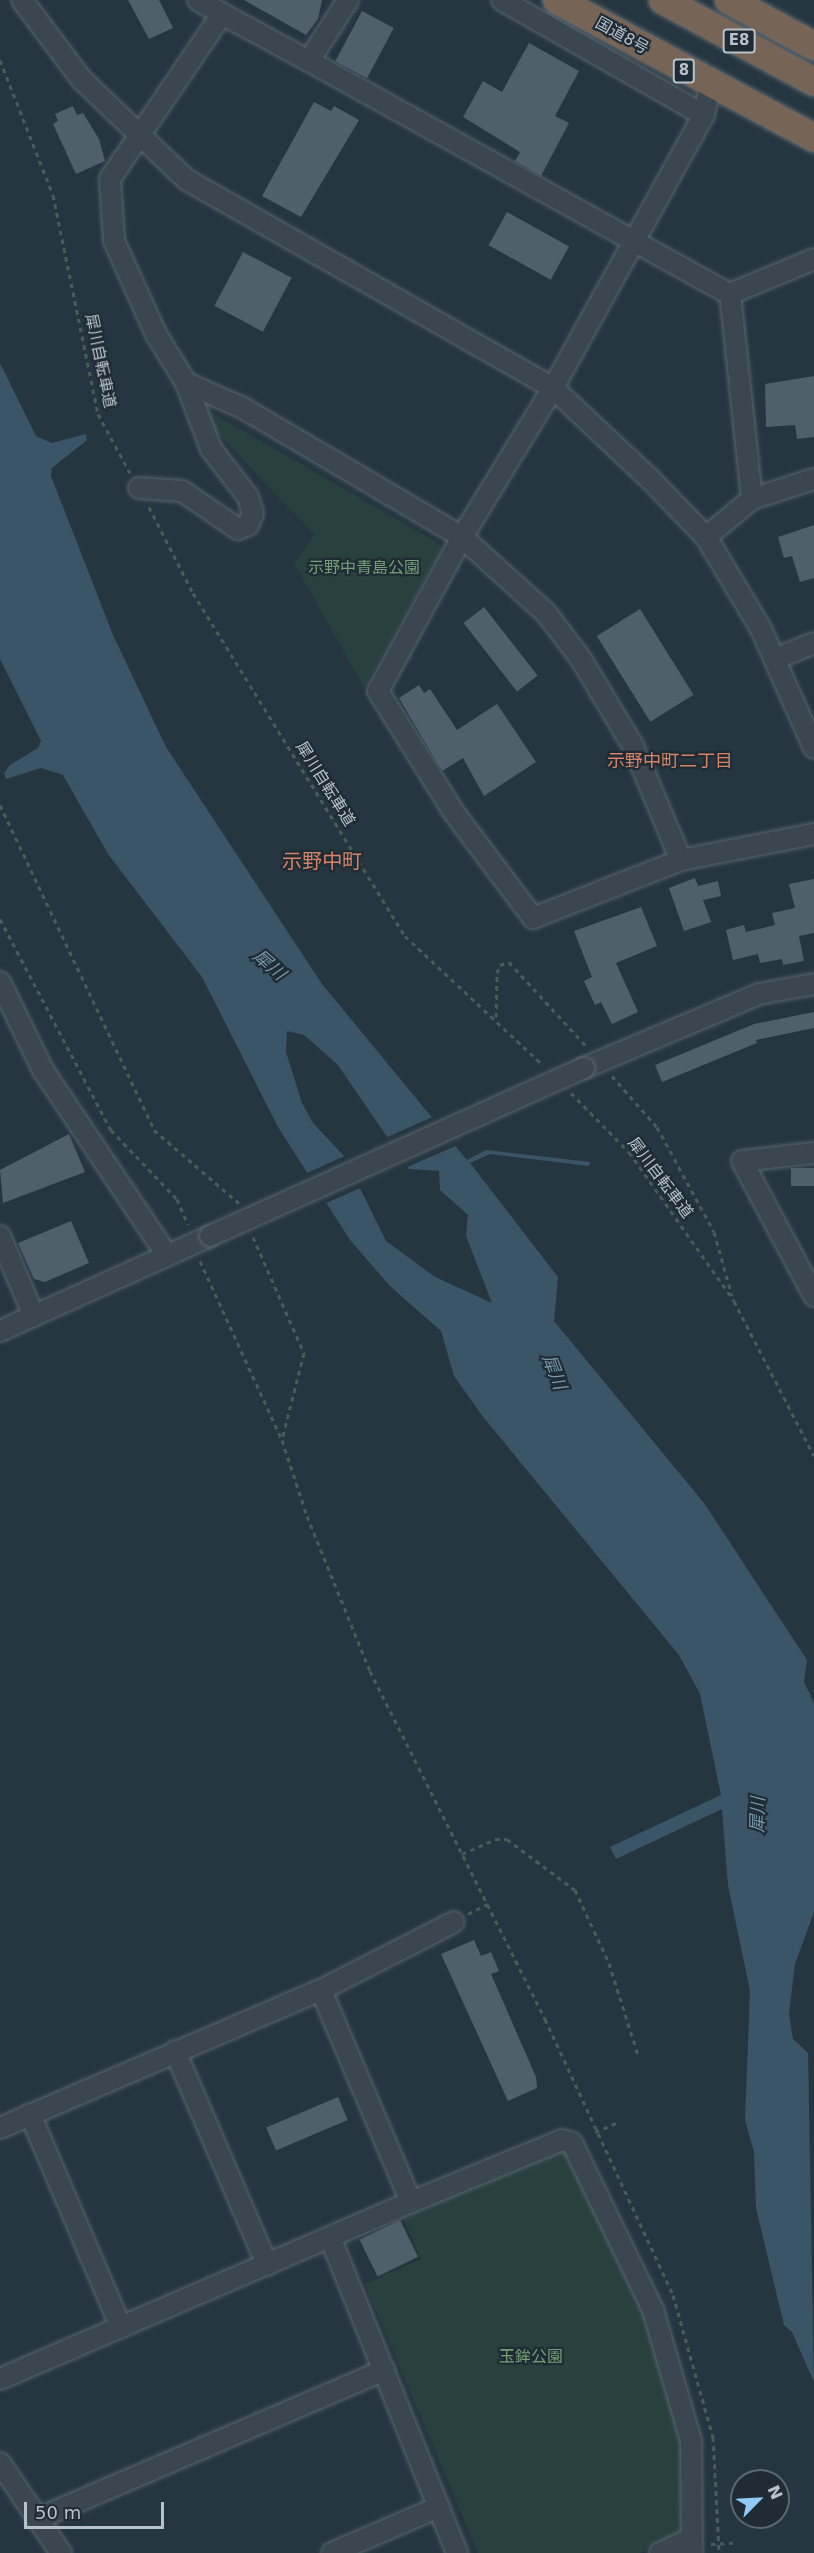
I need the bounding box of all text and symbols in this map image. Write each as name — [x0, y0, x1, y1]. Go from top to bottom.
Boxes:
street label: 国道8号 — [592, 14, 652, 58]
road number: E8 — [722, 29, 756, 53]
road number: 8 — [672, 59, 696, 83]
street label: 犀川自転車道 — [81, 312, 119, 410]
park label: 示野中青島公園 — [308, 558, 420, 578]
street label: 犀川自転車道 — [291, 738, 359, 830]
district label: 示野中町二丁目 — [607, 750, 733, 772]
district label: 示野中町 — [282, 849, 362, 873]
water label: 犀川 — [248, 945, 290, 985]
street label: 犀川自転車道 — [623, 1134, 697, 1222]
water label: 犀川 — [537, 1351, 571, 1393]
water label: 犀川 — [747, 1797, 769, 1833]
park label: 玉鉾公園 — [499, 2347, 563, 2367]
north arrow — [730, 2469, 790, 2529]
text: N — [764, 2482, 786, 2502]
scale bar — [27, 2490, 166, 2528]
text: 50 m — [35, 2502, 81, 2523]

